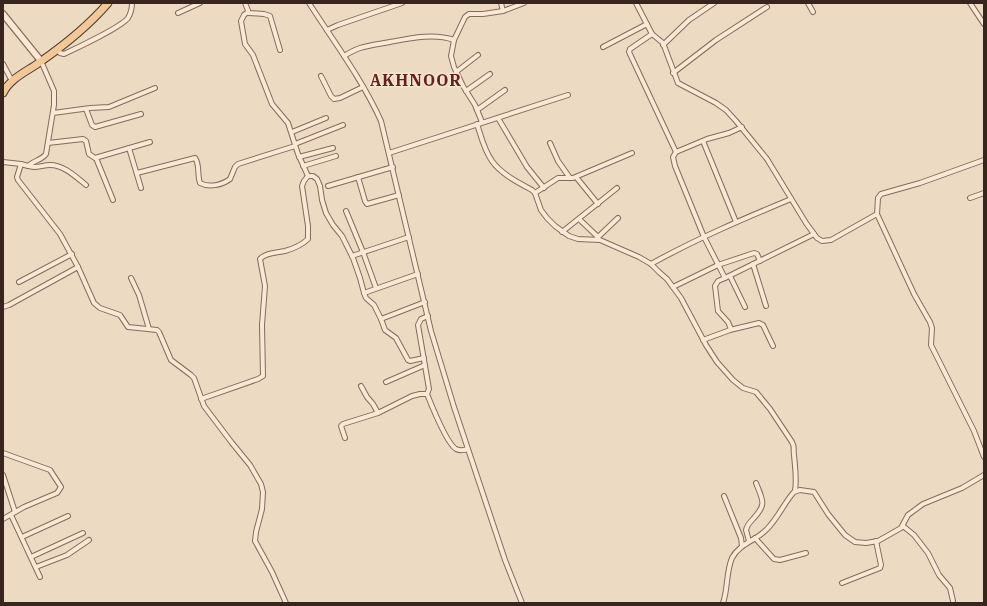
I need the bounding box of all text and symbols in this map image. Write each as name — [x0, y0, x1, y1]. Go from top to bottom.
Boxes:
district label: AKHNOOR — [370, 70, 462, 90]

